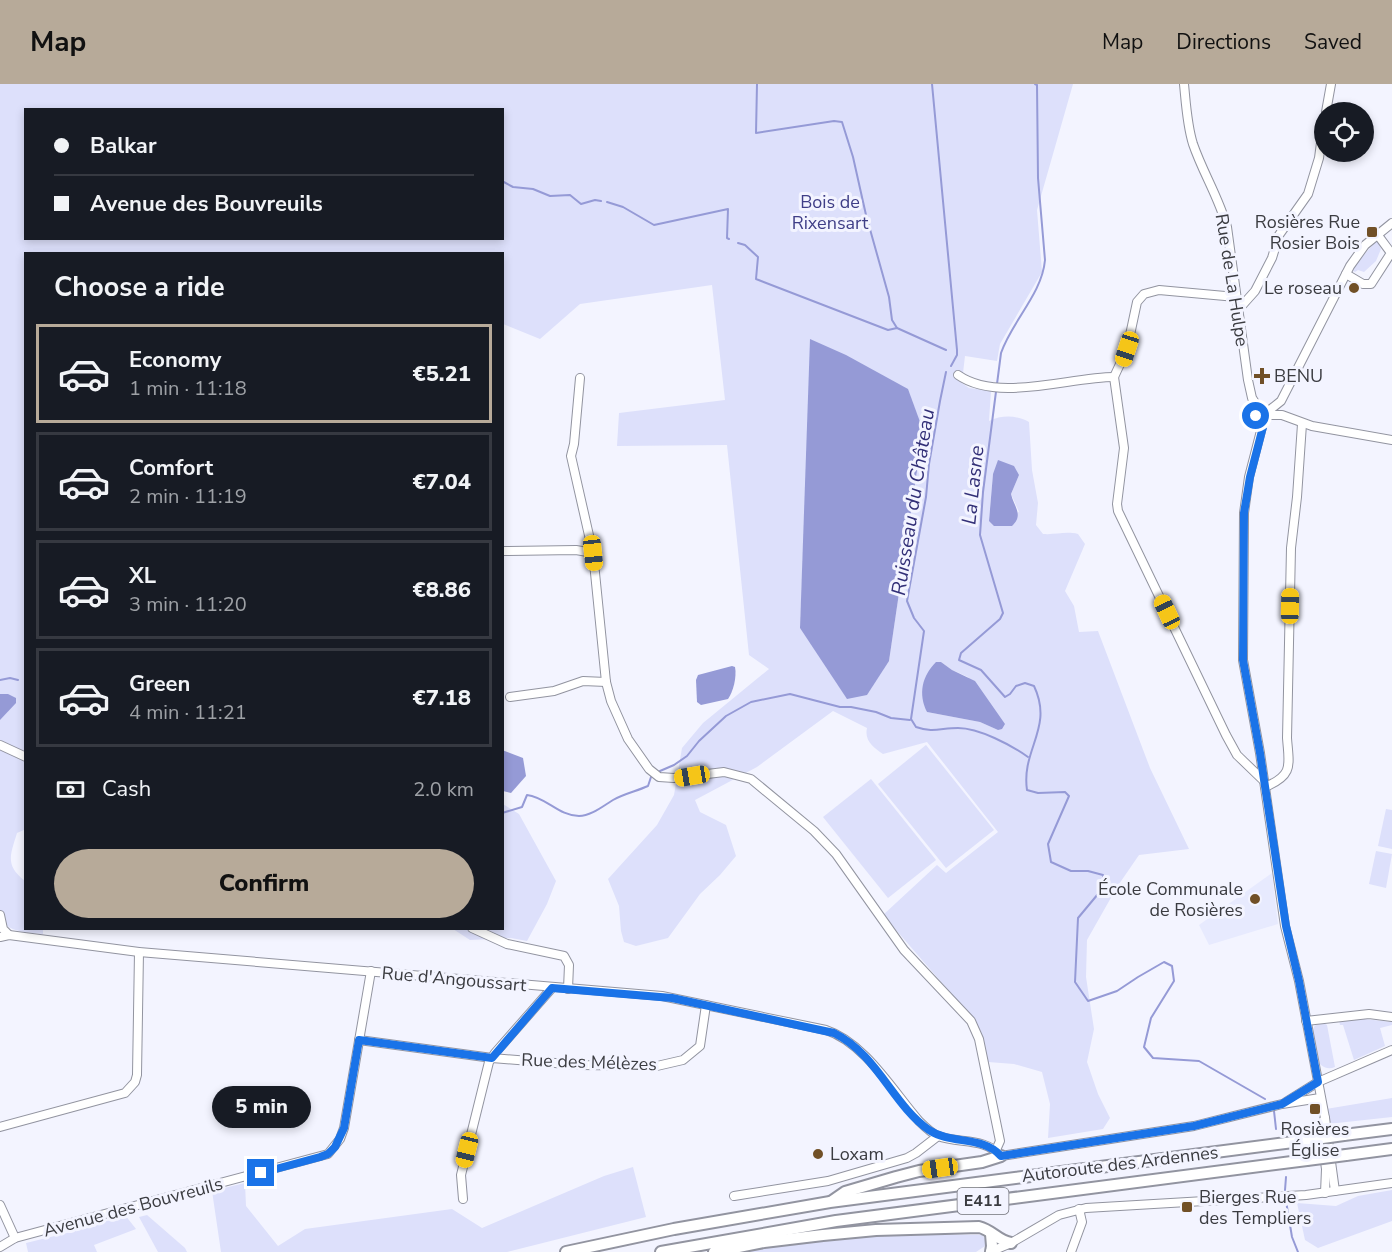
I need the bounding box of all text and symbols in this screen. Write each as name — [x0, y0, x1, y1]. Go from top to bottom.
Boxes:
text: Map — [30, 23, 86, 61]
text: Map — [1102, 28, 1143, 56]
text: Directions — [1176, 28, 1271, 56]
text: Saved — [1304, 28, 1362, 56]
map controls — [1314, 102, 1374, 162]
button: locate — [1314, 102, 1374, 162]
text: Balkar — [90, 131, 157, 161]
text: Avenue des Bouvreuils — [90, 189, 323, 219]
park label: Bois de Rixensart — [792, 190, 869, 235]
place label: Rosières Rue Rosier Bois — [1255, 210, 1360, 255]
street label: Rue de La Hulpe — [1210, 212, 1254, 348]
marker: Rosières Rue Rosier Bois — [1365, 225, 1379, 239]
text: Choose a ride — [54, 269, 225, 306]
place label: Le roseau — [1264, 276, 1342, 300]
marker: Le roseau — [1347, 281, 1361, 295]
car — [1113, 329, 1141, 369]
text: Economy — [129, 345, 221, 375]
icon: car — [57, 347, 111, 401]
text: €5.21 — [412, 359, 471, 389]
place label: BENU — [1274, 364, 1323, 388]
marker: BENU — [1255, 369, 1269, 383]
text: 1 min · 11:18 — [129, 375, 247, 402]
route start — [1242, 402, 1269, 429]
water label: Ruisseau du Château — [885, 407, 941, 597]
water label: La Lasne — [955, 444, 991, 526]
text: Comfort — [129, 453, 213, 483]
icon: car — [57, 455, 111, 509]
text: €7.04 — [412, 467, 471, 497]
text: 2 min · 11:19 — [129, 483, 247, 510]
car — [582, 534, 604, 572]
text: XL — [129, 561, 156, 591]
icon: car — [57, 563, 111, 617]
text: €8.86 — [412, 575, 471, 605]
car — [1281, 588, 1299, 624]
text: 3 min · 11:20 — [129, 591, 247, 618]
car — [1151, 592, 1183, 632]
text: Green — [129, 669, 190, 699]
icon: car — [57, 671, 111, 725]
text: €7.18 — [412, 683, 471, 713]
text: 4 min · 11:21 — [129, 699, 247, 726]
car — [673, 764, 711, 788]
icon: cash — [54, 773, 87, 806]
text: Cash — [102, 774, 151, 804]
text: 2.0 km — [413, 776, 474, 803]
button: Confirm — [54, 849, 474, 918]
place label: École Communale de Rosières — [1098, 877, 1243, 922]
marker: École Communale de Rosières — [1248, 892, 1262, 906]
street label: Rue d'Angoussart — [381, 961, 528, 997]
street label: Rue des Mélèzes — [521, 1048, 657, 1076]
callout: 5 min — [212, 1086, 310, 1128]
text: 5 min — [235, 1093, 288, 1120]
marker: Rosières Église — [1308, 1102, 1322, 1116]
place label: Rosières Église — [1281, 1117, 1349, 1162]
car — [454, 1130, 480, 1170]
street label: Autoroute des Ardennes — [1020, 1140, 1220, 1188]
place label: Loxam — [830, 1142, 884, 1166]
marker: Loxam — [811, 1147, 825, 1161]
car — [921, 1157, 959, 1179]
route end — [247, 1159, 274, 1186]
street label: Avenue des Bouvreuils — [41, 1171, 225, 1243]
place label: Bierges Rue des Templiers — [1199, 1185, 1311, 1230]
road number: E411 — [958, 1188, 1008, 1214]
marker: Bierges Rue des Templiers — [1180, 1200, 1194, 1214]

